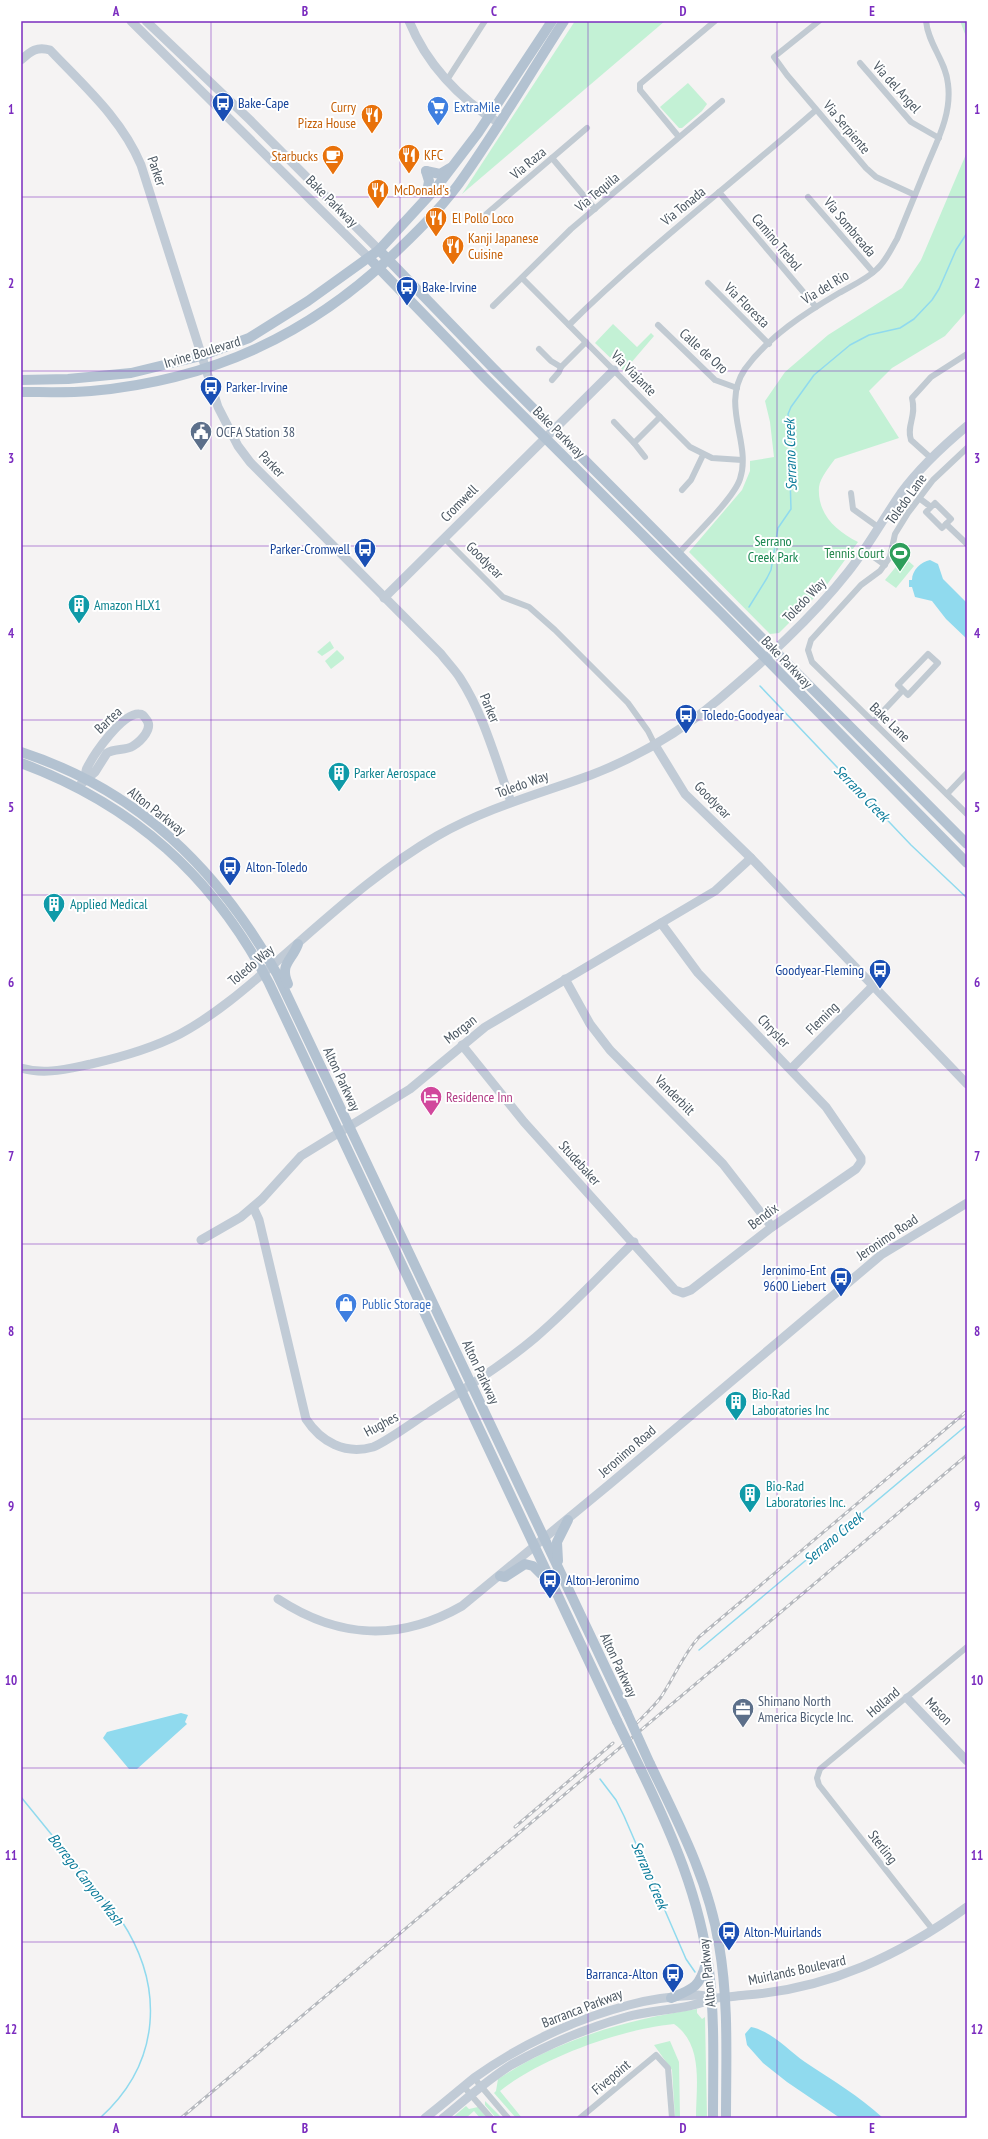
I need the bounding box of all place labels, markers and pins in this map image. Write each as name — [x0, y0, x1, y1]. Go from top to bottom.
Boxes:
bus stop icon: Bake-Cape — [210, 90, 236, 123]
place label: Bake-Cape — [238, 94, 289, 112]
supermarket icon: ExtraMile — [425, 94, 451, 127]
place label: Curry Pizza House — [298, 98, 357, 132]
place label: ExtraMile — [454, 98, 500, 116]
restaurant icon: Curry Pizza House — [359, 102, 385, 135]
restaurant icon: KFC — [396, 142, 422, 175]
cafe icon: Starbucks — [320, 143, 346, 176]
place label: KFC — [424, 146, 444, 164]
place label: Starbucks — [271, 147, 318, 165]
restaurant icon: McDonald's — [365, 177, 391, 210]
place label: McDonald's — [394, 181, 449, 199]
restaurant icon: El Pollo Loco — [423, 205, 449, 238]
place label: El Pollo Loco — [452, 209, 514, 227]
place label: Kanji Japanese Cuisine — [468, 229, 539, 263]
restaurant icon: Kanji Japanese Cuisine — [440, 233, 466, 266]
bus stop icon: Bake-Irvine — [394, 274, 420, 307]
place label: Bake-Irvine — [422, 278, 477, 296]
bus stop icon: Parker-Irvine — [198, 374, 224, 407]
place label: Parker-Irvine — [226, 378, 288, 396]
public building icon: OCFA Station 38 — [188, 419, 214, 452]
place label: OCFA Station 38 — [216, 423, 295, 441]
bus stop icon: Parker-Cromwell — [352, 536, 378, 569]
place label: Parker-Cromwell — [270, 540, 351, 558]
sports icon: Tennis Court — [887, 540, 913, 573]
place label: Tennis Court — [824, 544, 884, 562]
building icon: Amazon HLX1 — [66, 592, 92, 625]
place label: Amazon HLX1 — [94, 596, 161, 614]
bus stop icon: Toledo-Goodyear — [673, 702, 699, 735]
place label: Toledo-Goodyear — [702, 706, 784, 724]
building icon: Parker Aerospace — [326, 760, 352, 793]
place label: Parker Aerospace — [354, 764, 436, 782]
bus stop icon: Alton-Toledo — [217, 854, 243, 887]
place label: Alton-Toledo — [246, 858, 308, 876]
building icon: Applied Medical — [41, 891, 67, 924]
place label: Applied Medical — [70, 895, 148, 913]
bus stop icon: Goodyear-Fleming — [867, 957, 893, 990]
place label: Goodyear-Fleming — [775, 961, 864, 979]
hotel icon: Residence Inn — [418, 1084, 444, 1117]
place label: Residence Inn — [446, 1088, 513, 1106]
place label: Jeronimo-Ent 9600 Liebert — [762, 1261, 826, 1295]
bus stop icon: Jeronimo-Ent 9600 Liebert — [828, 1265, 854, 1298]
shop icon: Public Storage — [333, 1291, 359, 1324]
place label: Public Storage — [362, 1295, 431, 1313]
place label: Bio-Rad Laboratories Inc — [752, 1385, 829, 1419]
building icon: Bio-Rad Laboratories Inc — [723, 1389, 749, 1422]
place label: Bio-Rad Laboratories Inc. — [766, 1477, 846, 1511]
building icon: Bio-Rad Laboratories Inc. — [737, 1481, 763, 1514]
bus stop icon: Alton-Jeronimo — [537, 1567, 563, 1600]
place label: Alton-Jeronimo — [566, 1571, 639, 1589]
place label: Shimano North America Bicycle Inc. — [758, 1692, 854, 1726]
office icon: Shimano North America Bicycle Inc. — [730, 1696, 756, 1729]
bus stop icon: Alton-Muirlands — [716, 1919, 742, 1952]
place label: Alton-Muirlands — [744, 1923, 822, 1941]
bus stop icon: Barranca-Alton — [660, 1961, 686, 1994]
place label: Barranca-Alton — [586, 1965, 658, 1983]

